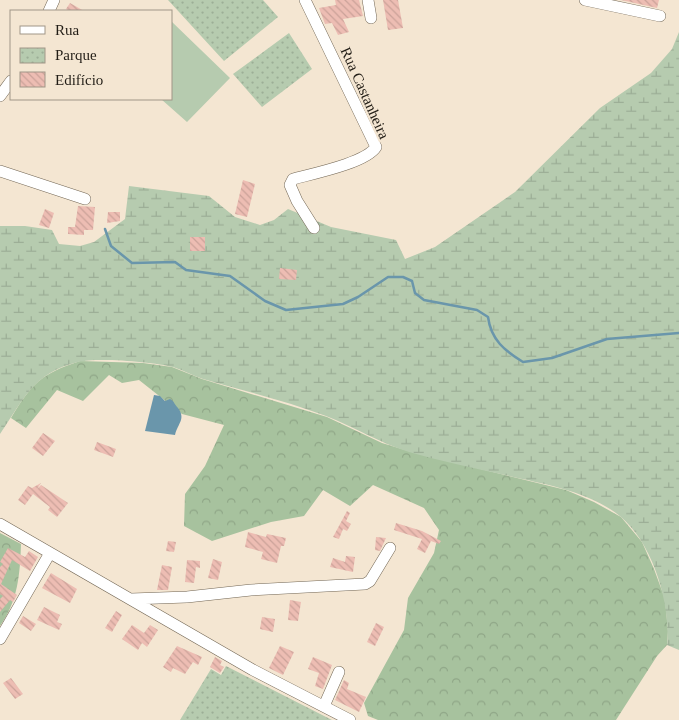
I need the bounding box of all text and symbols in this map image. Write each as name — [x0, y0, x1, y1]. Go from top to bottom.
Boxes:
legend — [10, 10, 172, 100]
text: Rua — [55, 22, 80, 38]
street label: Rua Castanheira — [338, 45, 393, 142]
text: Parque — [55, 47, 97, 63]
text: Edifício — [55, 72, 103, 88]

